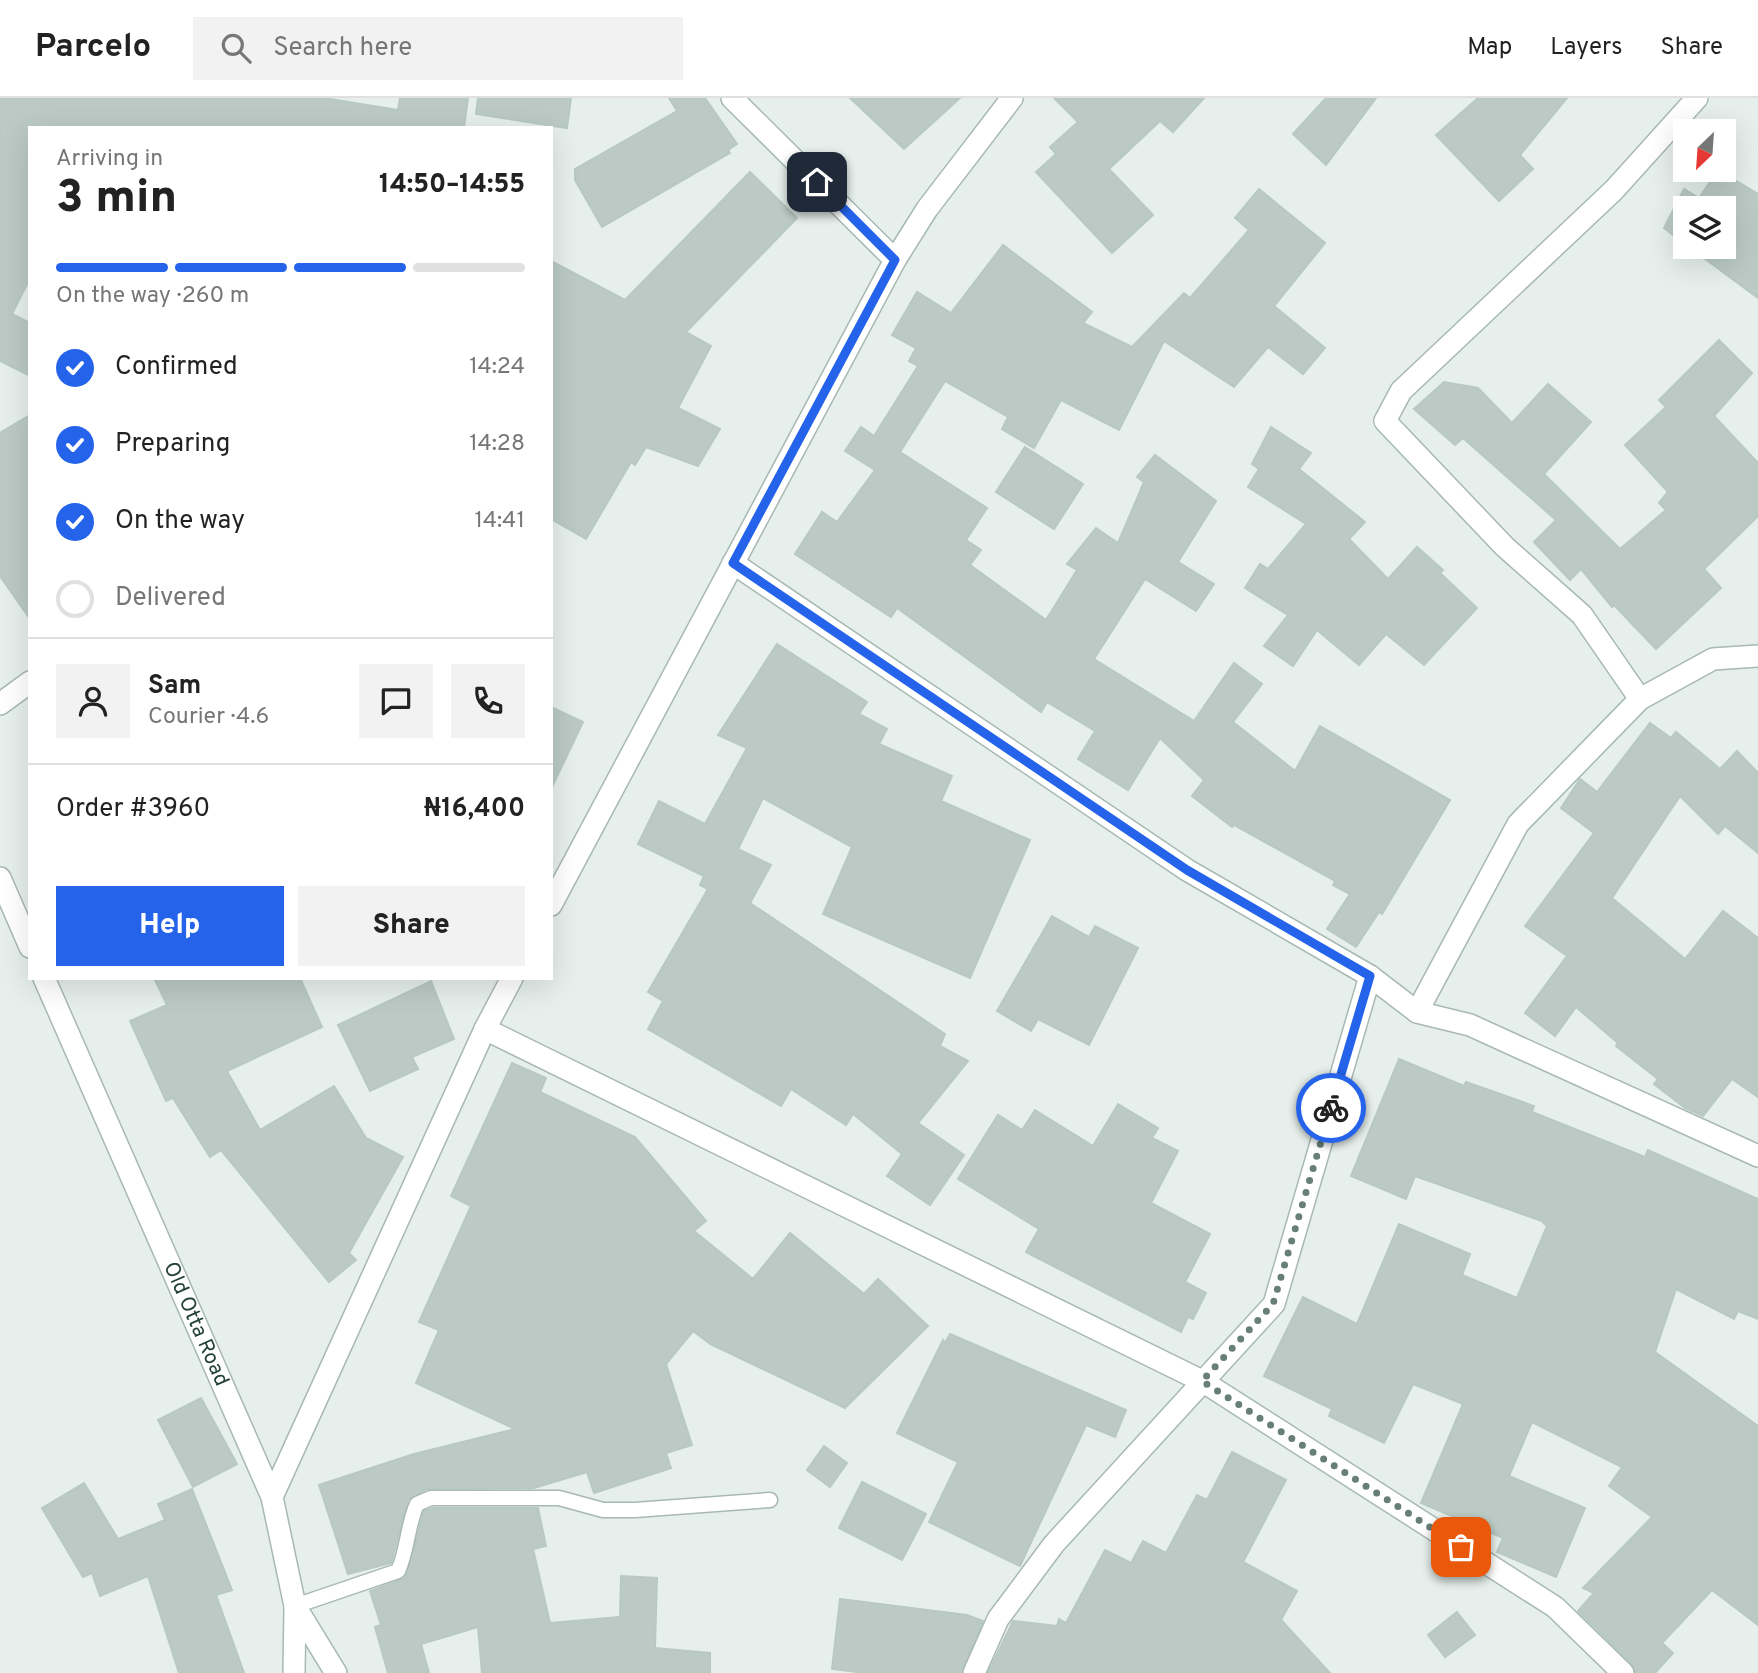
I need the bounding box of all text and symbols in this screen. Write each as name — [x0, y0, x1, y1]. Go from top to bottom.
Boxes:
search box — [193, 17, 683, 80]
text: Parcelo — [35, 27, 151, 69]
icon: search — [217, 29, 255, 67]
text: Search here — [273, 32, 412, 65]
text: Map — [1467, 33, 1512, 63]
text: Layers — [1550, 33, 1622, 63]
text: Share — [1660, 33, 1723, 63]
north arrow — [1673, 119, 1736, 182]
map controls — [1673, 119, 1736, 259]
text: Arriving in — [56, 145, 163, 174]
pin — [787, 152, 847, 212]
icon: home — [798, 163, 836, 201]
text: 14:50–14:55 — [379, 169, 525, 202]
text: 3 min — [56, 170, 177, 229]
button: layers — [1673, 196, 1736, 259]
text: On the way · 260 m — [56, 282, 249, 311]
icon: check — [56, 349, 94, 387]
text: Confirmed — [115, 351, 238, 384]
text: 14:24 — [469, 353, 525, 382]
icon: check — [56, 426, 94, 464]
text: Preparing — [115, 428, 230, 461]
text: 14:28 — [469, 430, 525, 459]
icon: check — [56, 503, 94, 541]
text: On the way — [115, 505, 245, 538]
text: 14:41 — [475, 507, 525, 536]
text: Delivered — [115, 582, 226, 615]
button: person — [56, 664, 130, 738]
button: chat — [359, 664, 433, 738]
button: phone — [451, 664, 525, 738]
text: Sam — [148, 670, 201, 703]
text: Courier · 4.6 — [148, 703, 269, 732]
text: Order #3960 — [56, 793, 210, 826]
text: ₦16,400 — [424, 793, 525, 826]
button: Help — [56, 886, 284, 966]
button: Share — [298, 886, 525, 966]
courier — [1296, 1073, 1366, 1143]
icon: bike — [1312, 1089, 1350, 1127]
street label: Old Otta Road — [157, 1258, 235, 1390]
pin — [1431, 1517, 1491, 1577]
icon: bag — [1442, 1528, 1480, 1566]

